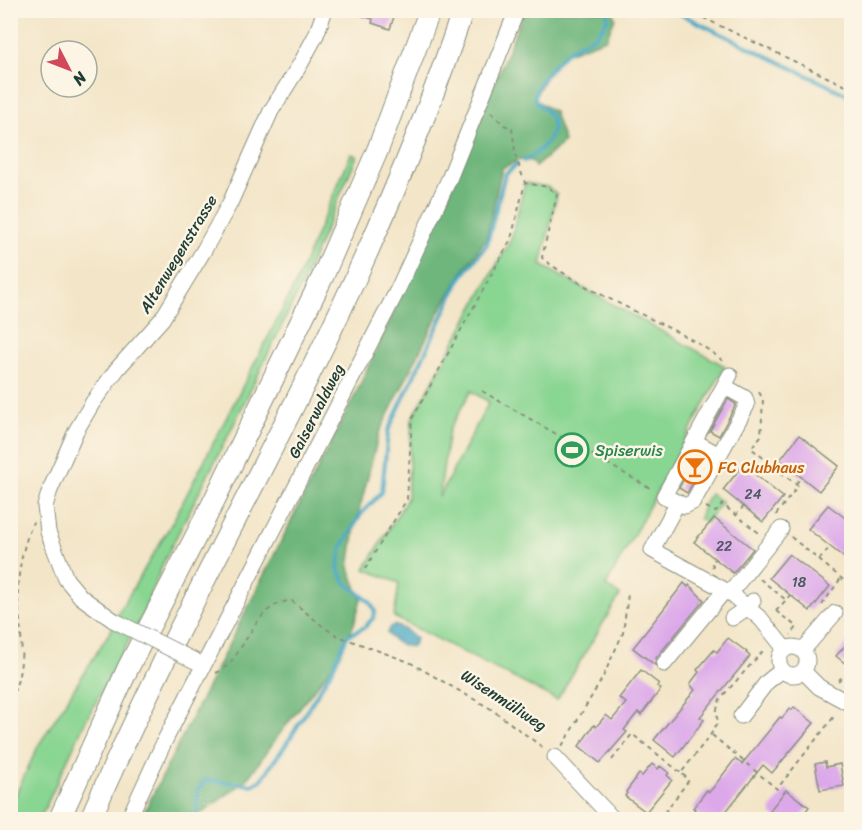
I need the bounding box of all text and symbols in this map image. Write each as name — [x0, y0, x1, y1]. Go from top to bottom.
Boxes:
north arrow — [39, 39, 99, 99]
text: N — [65, 64, 95, 93]
street label: Altenwegenstrasse — [130, 189, 225, 320]
street label: Gaiserwaldweg — [280, 358, 352, 464]
sports icon: Spiserwis — [554, 432, 590, 468]
place label: Spiserwis — [595, 436, 664, 465]
bar icon: FC Clubhaus — [677, 449, 713, 485]
place label: FC Clubhaus — [718, 453, 805, 482]
house number: 24 — [745, 482, 762, 507]
house number: 22 — [716, 534, 732, 559]
house number: 18 — [792, 570, 807, 595]
street label: Wisenmüliweg — [455, 661, 553, 739]

